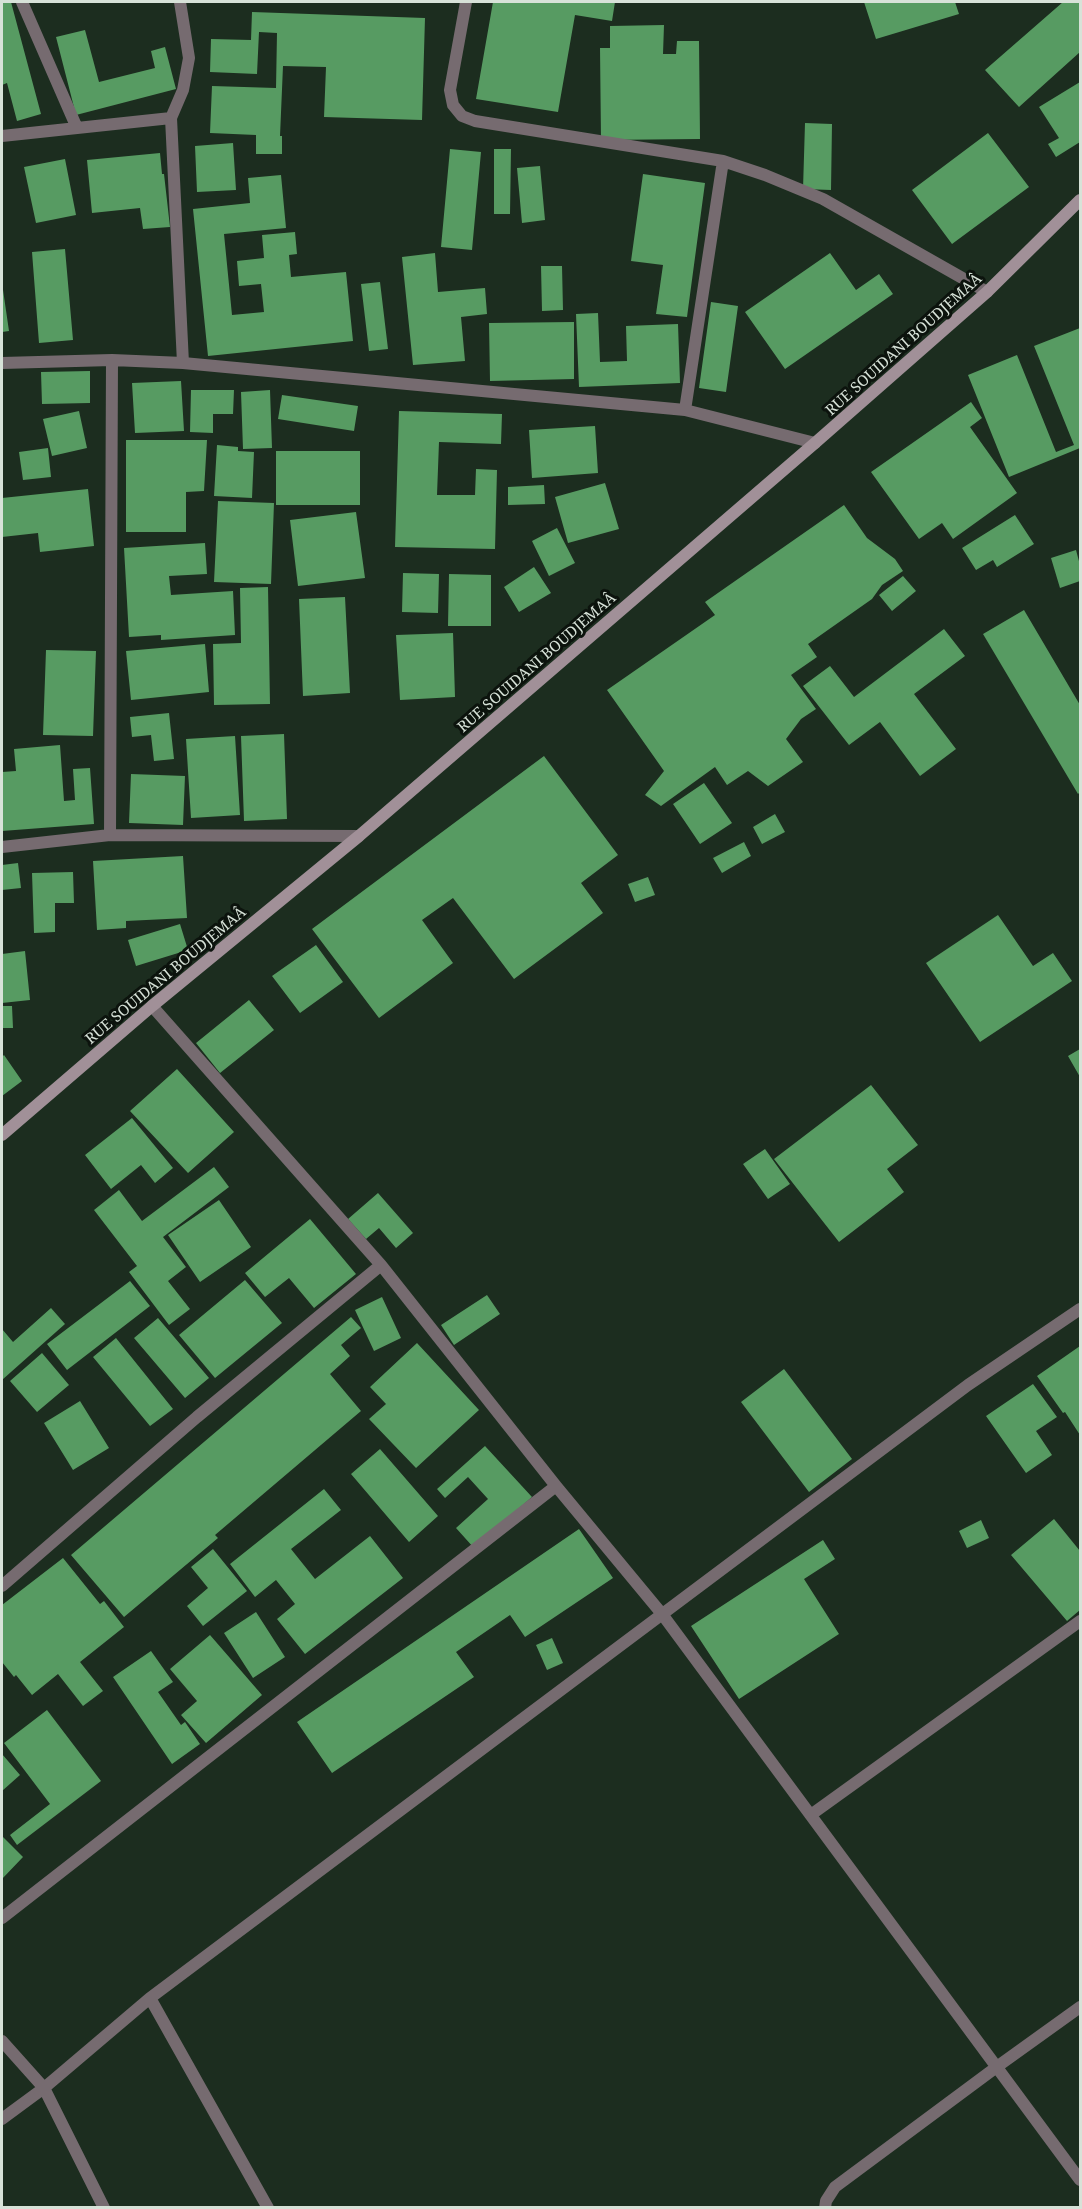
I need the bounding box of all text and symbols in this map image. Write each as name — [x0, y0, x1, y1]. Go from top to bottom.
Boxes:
street label: RUE SOUIDANI BOUDJEMAÂ — [822, 270, 986, 420]
street label: RUE SOUIDANI BOUDJEMAÂ — [454, 589, 620, 737]
street label: RUE SOUIDANI BOUDJEMAÂ — [82, 904, 250, 1048]

